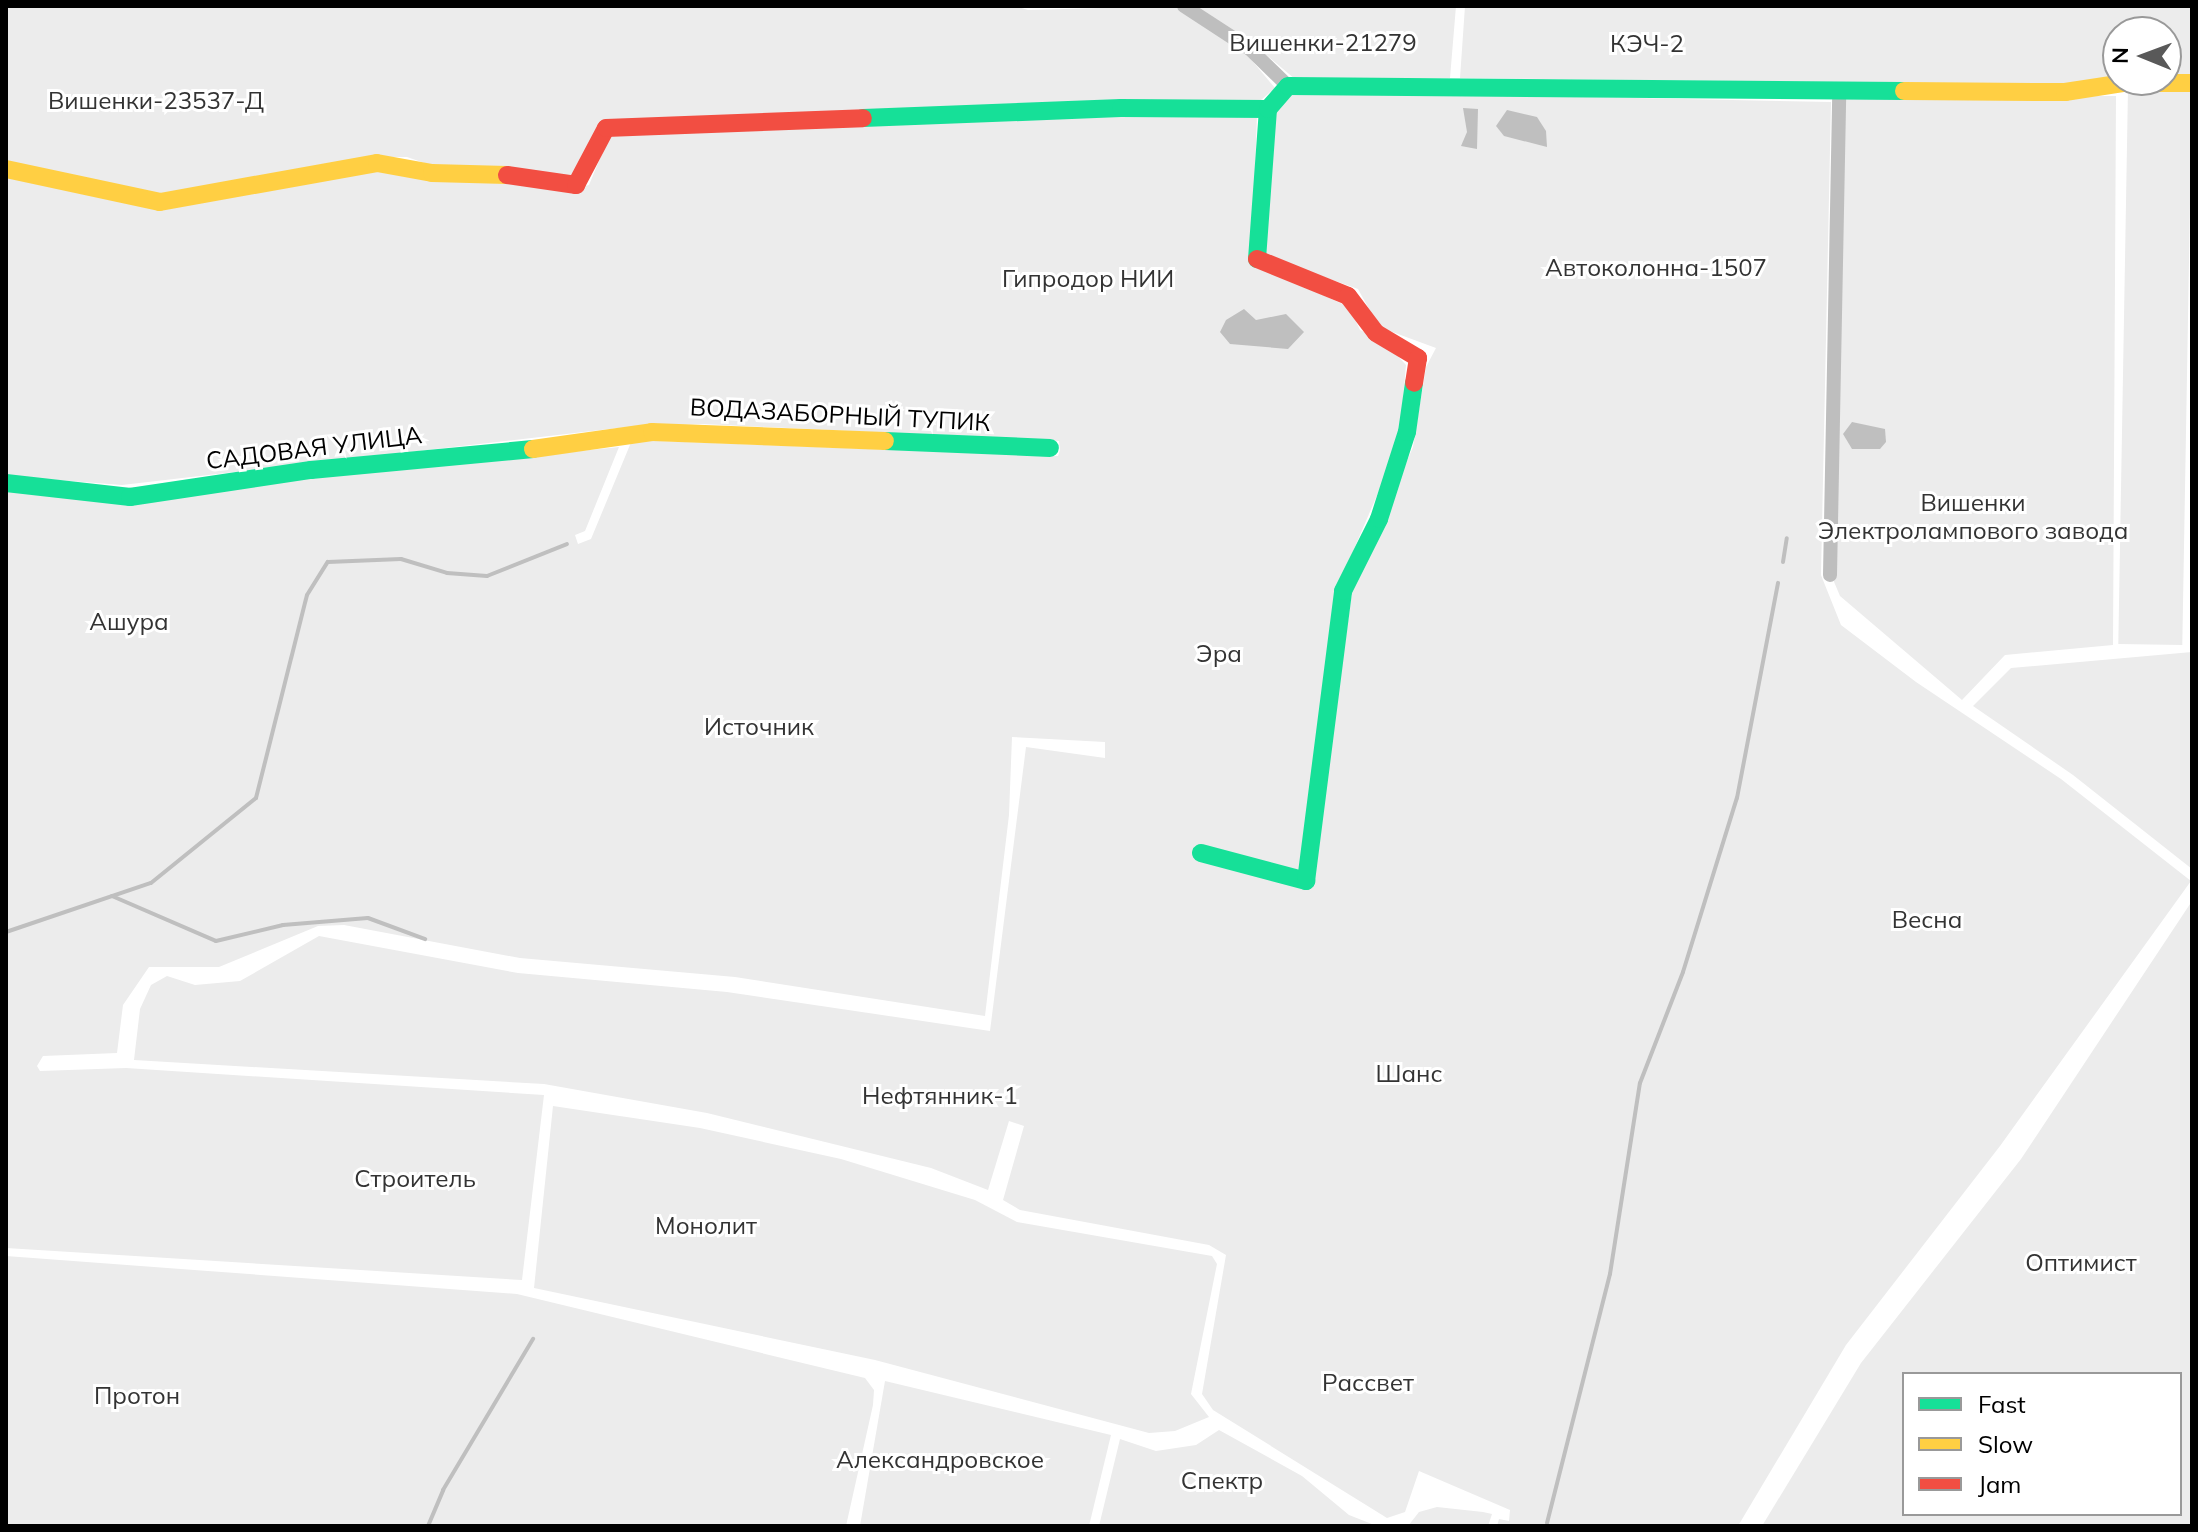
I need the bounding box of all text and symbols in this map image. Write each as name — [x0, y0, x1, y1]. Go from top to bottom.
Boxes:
north arrow — [2102, 16, 2182, 96]
park label: Вишенки-21279 — [1229, 29, 1417, 57]
park label: КЭЧ-2 — [1610, 30, 1684, 58]
text: N — [2106, 47, 2134, 64]
park label: Вишенки-23537-Д — [48, 87, 264, 115]
park label: Автоколонна-1507 — [1545, 254, 1767, 282]
park label: Гипродор НИИ — [1002, 265, 1174, 293]
street label: ВОДАЗАБОРНЫЙ ТУПИК — [689, 393, 991, 437]
street label: САДОВАЯ УЛИЦА — [205, 420, 423, 476]
park label: Вишенки Электролампового завода — [1818, 489, 2128, 545]
park label: Ашура — [89, 608, 169, 636]
park label: Эра — [1196, 640, 1242, 668]
park label: Источник — [704, 713, 814, 741]
park label: Весна — [1892, 906, 1962, 934]
park label: Шанс — [1375, 1060, 1443, 1088]
park label: Нефтянник-1 — [862, 1082, 1018, 1110]
park label: Строитель — [354, 1165, 476, 1193]
park label: Монолит — [655, 1212, 757, 1240]
park label: Оптимист — [2025, 1249, 2137, 1277]
park label: Рассвет — [1322, 1369, 1414, 1397]
legend — [1902, 1372, 2182, 1516]
park label: Протон — [94, 1382, 180, 1410]
text: Fast — [1978, 1389, 2026, 1419]
text: Slow — [1978, 1429, 2033, 1459]
park label: Александровское — [836, 1446, 1044, 1474]
park label: Спектр — [1181, 1467, 1263, 1495]
text: Jam — [1978, 1469, 2021, 1499]

